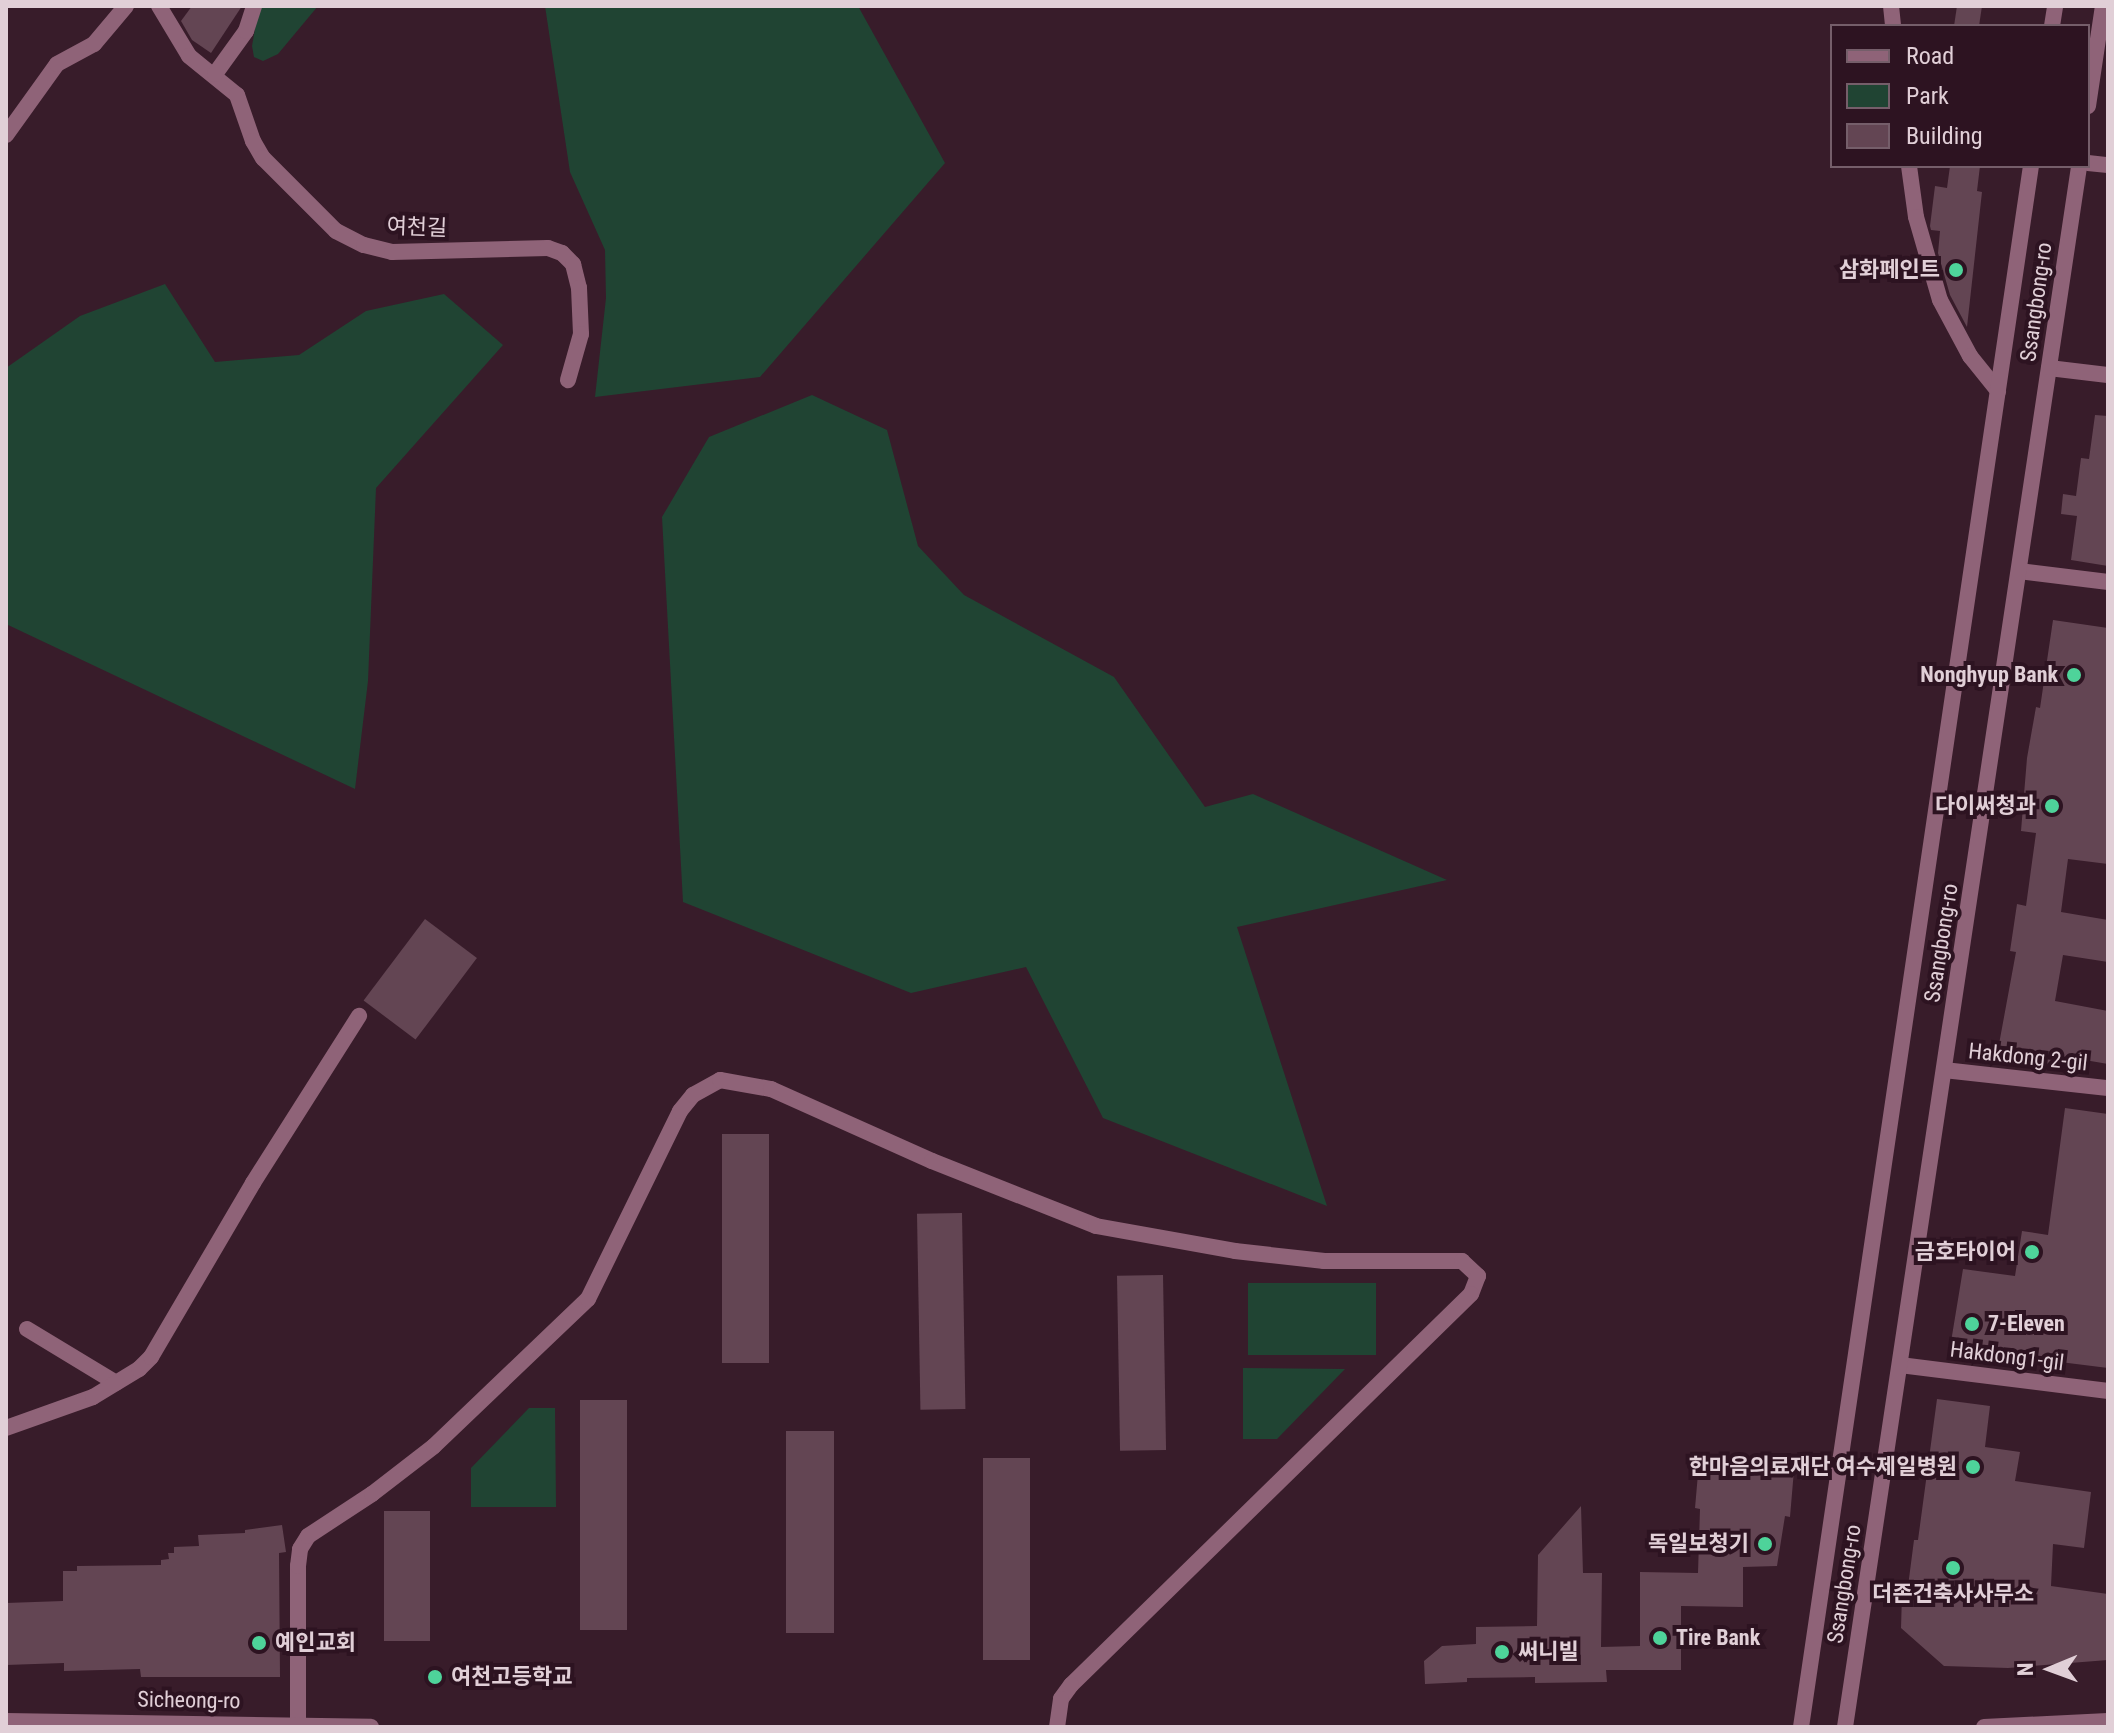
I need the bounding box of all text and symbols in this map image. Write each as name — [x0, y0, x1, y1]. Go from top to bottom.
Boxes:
legend — [1830, 24, 2090, 168]
text: Road — [1906, 42, 1954, 70]
text: Park — [1906, 82, 1949, 110]
text: Building — [1906, 122, 1983, 150]
street label: 여천길 — [386, 213, 448, 241]
street label: Ssangbong-ro — [2015, 241, 2057, 363]
place label: 삼화페인트 — [1839, 257, 1940, 283]
marker: 삼화페인트 — [1947, 261, 1965, 279]
place label: Nonghyup Bank — [1920, 662, 2058, 688]
marker: Nonghyup Bank — [2065, 666, 2083, 684]
place label: 다이써청과 — [1935, 793, 2036, 819]
marker: 다이써청과 — [2043, 797, 2061, 815]
street label: Ssangbong-ro — [1919, 882, 1963, 1004]
street label: Hakdong 2-gil — [1967, 1038, 2089, 1076]
place label: 금호타이어 — [1915, 1239, 2016, 1265]
marker: 금호타이어 — [2023, 1243, 2041, 1261]
place label: 7-Eleven — [1988, 1311, 2065, 1337]
marker: 7-Eleven — [1963, 1315, 1981, 1333]
street label: Hakdong1-gil — [1949, 1336, 2065, 1376]
place label: 한마음의료재단 여수제일병원 — [1689, 1454, 1957, 1480]
marker: 한마음의료재단 여수제일병원 — [1964, 1458, 1982, 1476]
street label: Ssangbong-ro — [1822, 1523, 1866, 1645]
place label: 독일보청기 — [1648, 1531, 1749, 1557]
marker: 독일보청기 — [1756, 1535, 1774, 1553]
marker: 더존건축사사무소 — [1944, 1559, 1962, 1577]
place label: 더존건축사사무소 — [1872, 1581, 2034, 1607]
place label: Tire Bank — [1676, 1625, 1760, 1651]
marker: Tire Bank — [1651, 1629, 1669, 1647]
north arrow — [2010, 1629, 2090, 1709]
place label: 예인교회 — [275, 1630, 356, 1656]
marker: 예인교회 — [250, 1634, 268, 1652]
place label: 써니빌 — [1518, 1639, 1579, 1665]
marker: 써니빌 — [1493, 1643, 1511, 1661]
text: N — [2013, 1662, 2038, 1676]
place label: 여천고등학교 — [451, 1664, 572, 1690]
marker: 여천고등학교 — [426, 1668, 444, 1686]
street label: Sicheong-ro — [137, 1686, 241, 1714]

